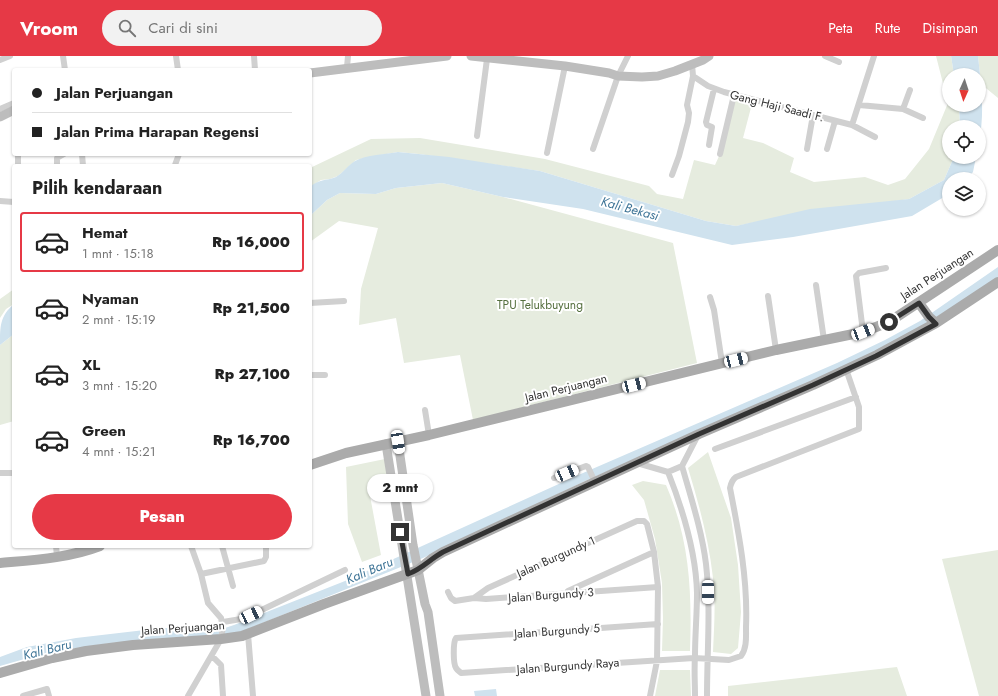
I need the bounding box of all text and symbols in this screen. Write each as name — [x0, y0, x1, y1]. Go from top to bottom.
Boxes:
search box — [102, 10, 382, 46]
text: Vroom — [20, 15, 78, 42]
icon: search — [116, 17, 138, 39]
text: Cari di sini — [148, 17, 218, 39]
text: Peta — [828, 18, 853, 38]
text: Rute — [875, 18, 901, 38]
text: Disimpan — [923, 18, 978, 38]
north arrow — [942, 68, 986, 112]
map controls — [942, 68, 986, 216]
text: Jalan Perjuangan — [56, 82, 173, 104]
street label: Gang Haji Saadi F. — [728, 86, 826, 126]
button: locate — [942, 120, 986, 164]
text: Jalan Prima Harapan Regensi — [56, 121, 259, 143]
button: layers — [942, 172, 986, 216]
text: Pilih kendaraan — [32, 175, 162, 201]
water label: Kali Bekasi — [599, 192, 662, 225]
text: Hemat — [82, 222, 128, 244]
icon: car — [34, 224, 70, 260]
text: Rp 16,000 — [212, 231, 290, 253]
text: 1 mnt · 15:18 — [82, 244, 154, 263]
street label: Jalan Perjuangan — [895, 244, 977, 305]
text: Nyaman — [82, 288, 139, 310]
icon: car — [34, 290, 70, 326]
park label: TPU Telukbuyung — [497, 296, 583, 314]
text: Rp 21,500 — [212, 297, 290, 319]
text: 2 mnt · 15:19 — [82, 310, 156, 329]
route start — [880, 313, 898, 331]
car — [850, 322, 876, 342]
car — [723, 351, 749, 369]
text: XL — [82, 354, 100, 376]
icon: car — [34, 356, 70, 392]
text: Rp 27,100 — [215, 363, 290, 385]
street label: Jalan Perjuangan — [521, 369, 609, 407]
text: 3 mnt · 15:20 — [82, 376, 157, 395]
car — [621, 376, 647, 394]
text: Green — [82, 420, 126, 442]
icon: car — [34, 422, 70, 458]
text: Rp 16,700 — [213, 429, 290, 451]
car — [390, 429, 406, 455]
text: 4 mnt · 15:21 — [82, 442, 156, 461]
car — [554, 463, 580, 483]
callout: 2 mnt — [367, 474, 433, 502]
text: 2 mnt — [382, 478, 418, 497]
button: Pesan — [32, 494, 292, 540]
route end — [391, 523, 409, 541]
street label: Jalan Burgundy 1 — [512, 532, 598, 583]
water label: Kali Baru — [343, 552, 396, 589]
car — [702, 580, 714, 604]
street label: Jalan Burgundy 3 — [506, 583, 595, 607]
car — [238, 604, 264, 626]
street label: Jalan Perjuangan — [139, 616, 225, 640]
street label: Jalan Burgundy 5 — [512, 619, 601, 643]
water label: Kali Baru — [21, 634, 74, 665]
street label: Jalan Burgundy Raya — [514, 653, 620, 679]

